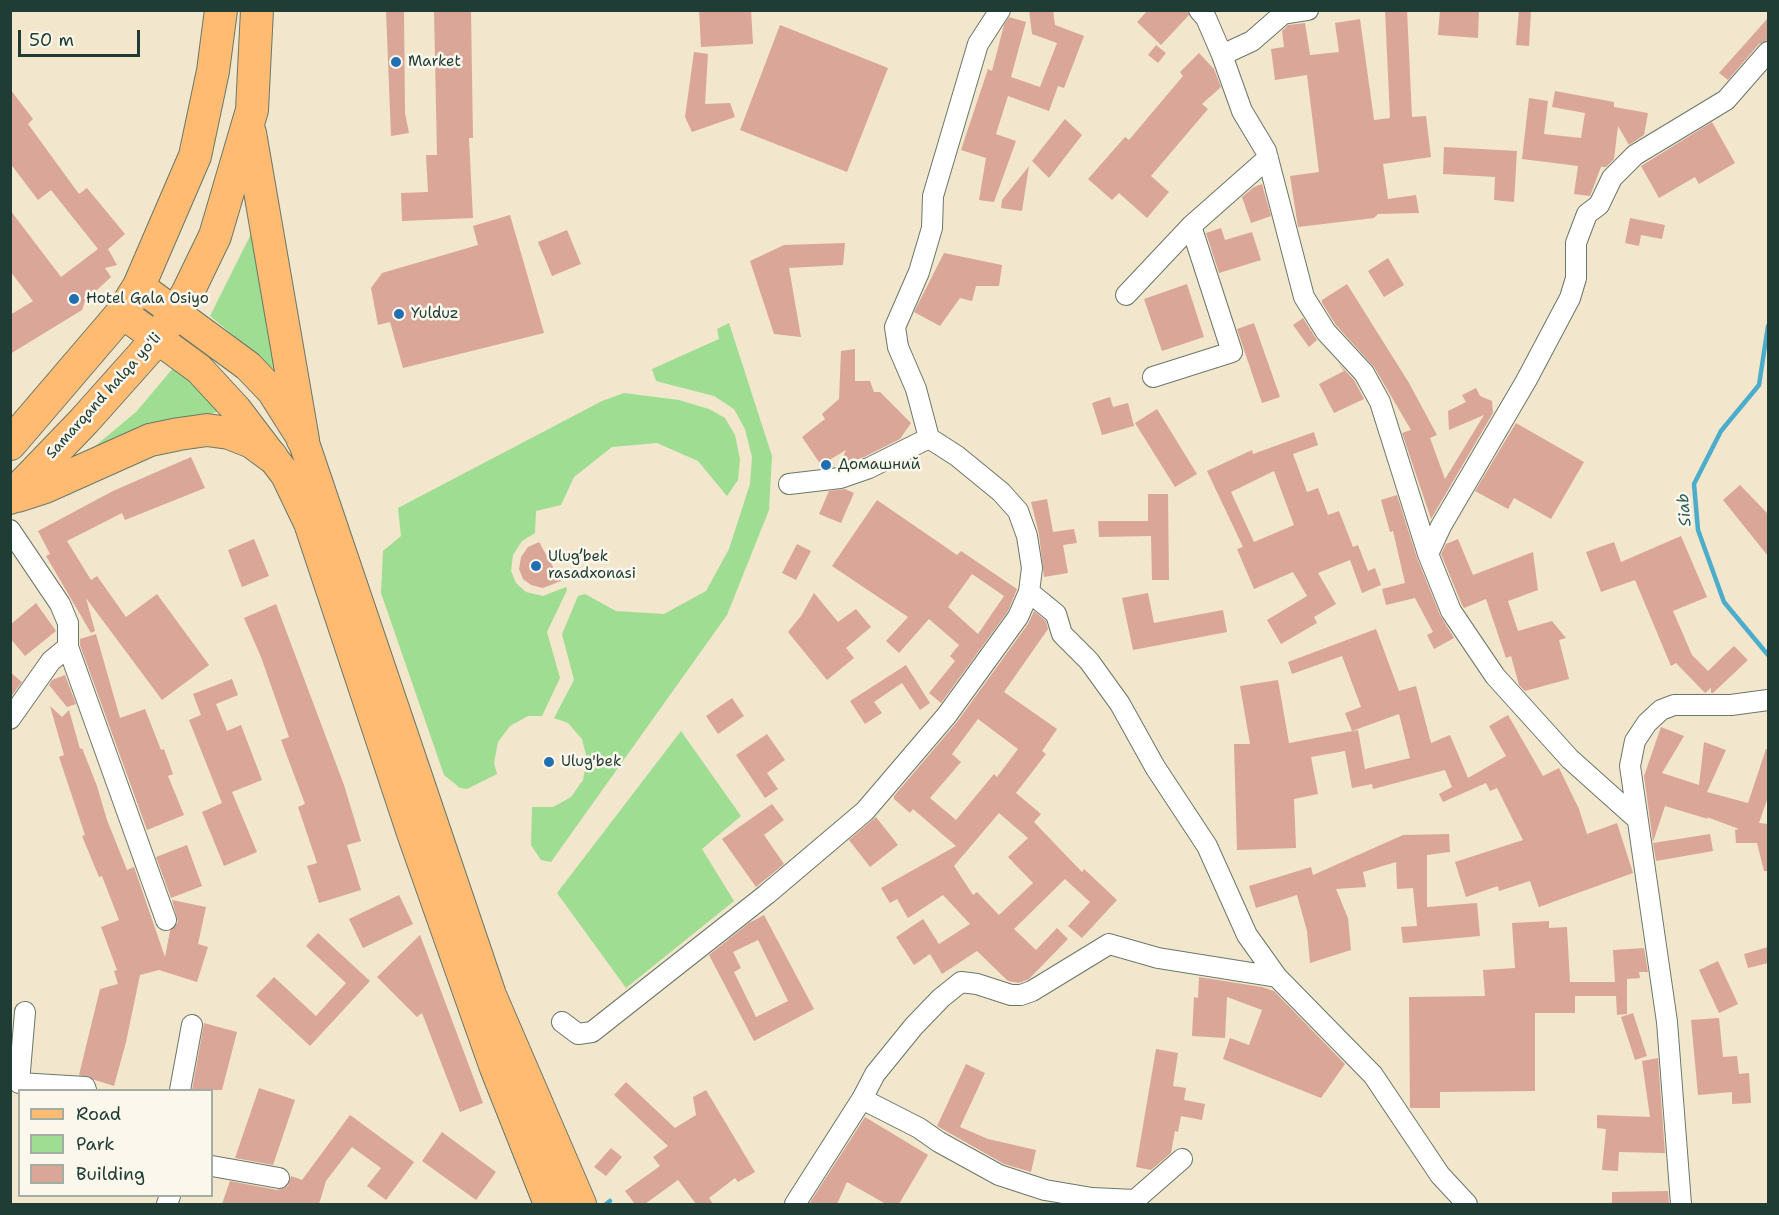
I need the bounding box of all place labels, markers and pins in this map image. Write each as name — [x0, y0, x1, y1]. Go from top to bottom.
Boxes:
place label: Market — [408, 53, 461, 71]
marker: Market — [389, 55, 403, 69]
place label: Hotel Gala Osiyo — [86, 290, 209, 308]
marker: Hotel Gala Osiyo — [67, 292, 81, 306]
place label: Yulduz — [411, 305, 459, 323]
marker: Yulduz — [392, 307, 406, 321]
place label: Домашний — [838, 456, 920, 474]
marker: Домашний — [819, 458, 833, 472]
place label: Ulug’bek rasadxonasi — [548, 548, 636, 583]
marker: Ulug’bek rasadxonasi — [529, 559, 543, 573]
place label: Ulug'bek — [561, 753, 622, 771]
marker: Ulug'bek — [542, 755, 556, 769]

